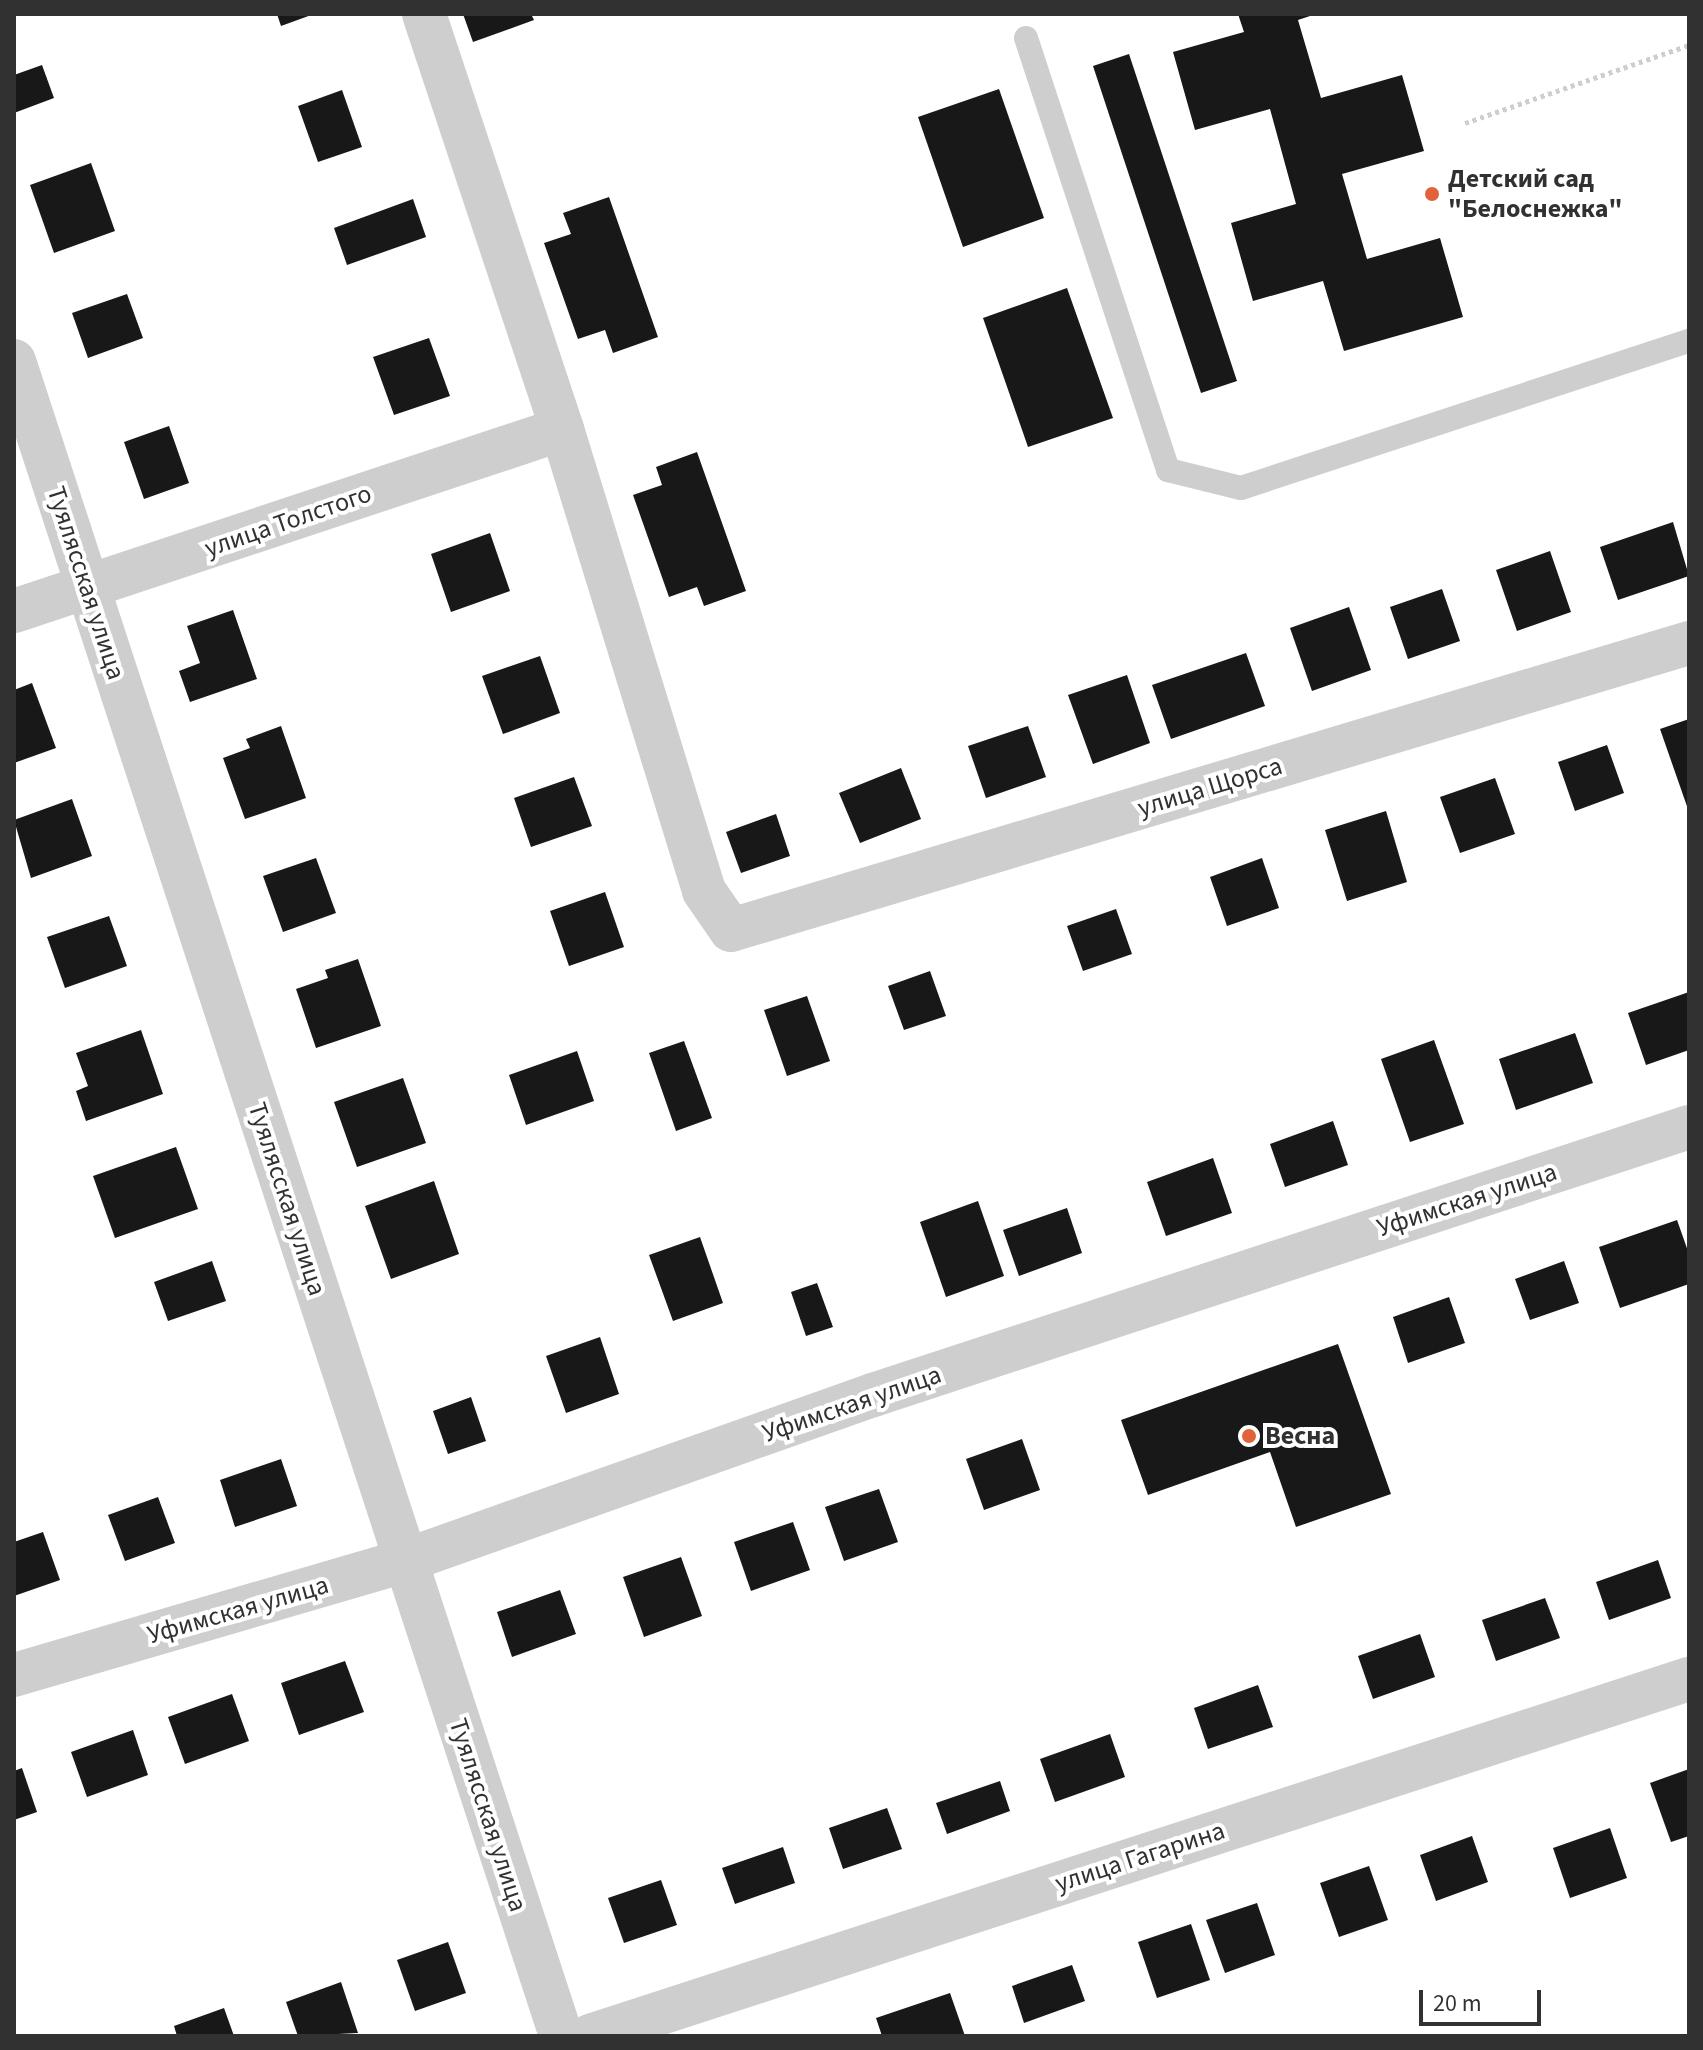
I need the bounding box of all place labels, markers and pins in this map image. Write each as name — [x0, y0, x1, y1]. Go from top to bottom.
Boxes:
place label: Детский сад "Белоснежка" — [1448, 163, 1622, 224]
marker: Детский сад "Белоснежка" — [1423, 185, 1441, 203]
place label: Весна — [1265, 1420, 1335, 1452]
marker: Весна — [1240, 1427, 1258, 1445]

